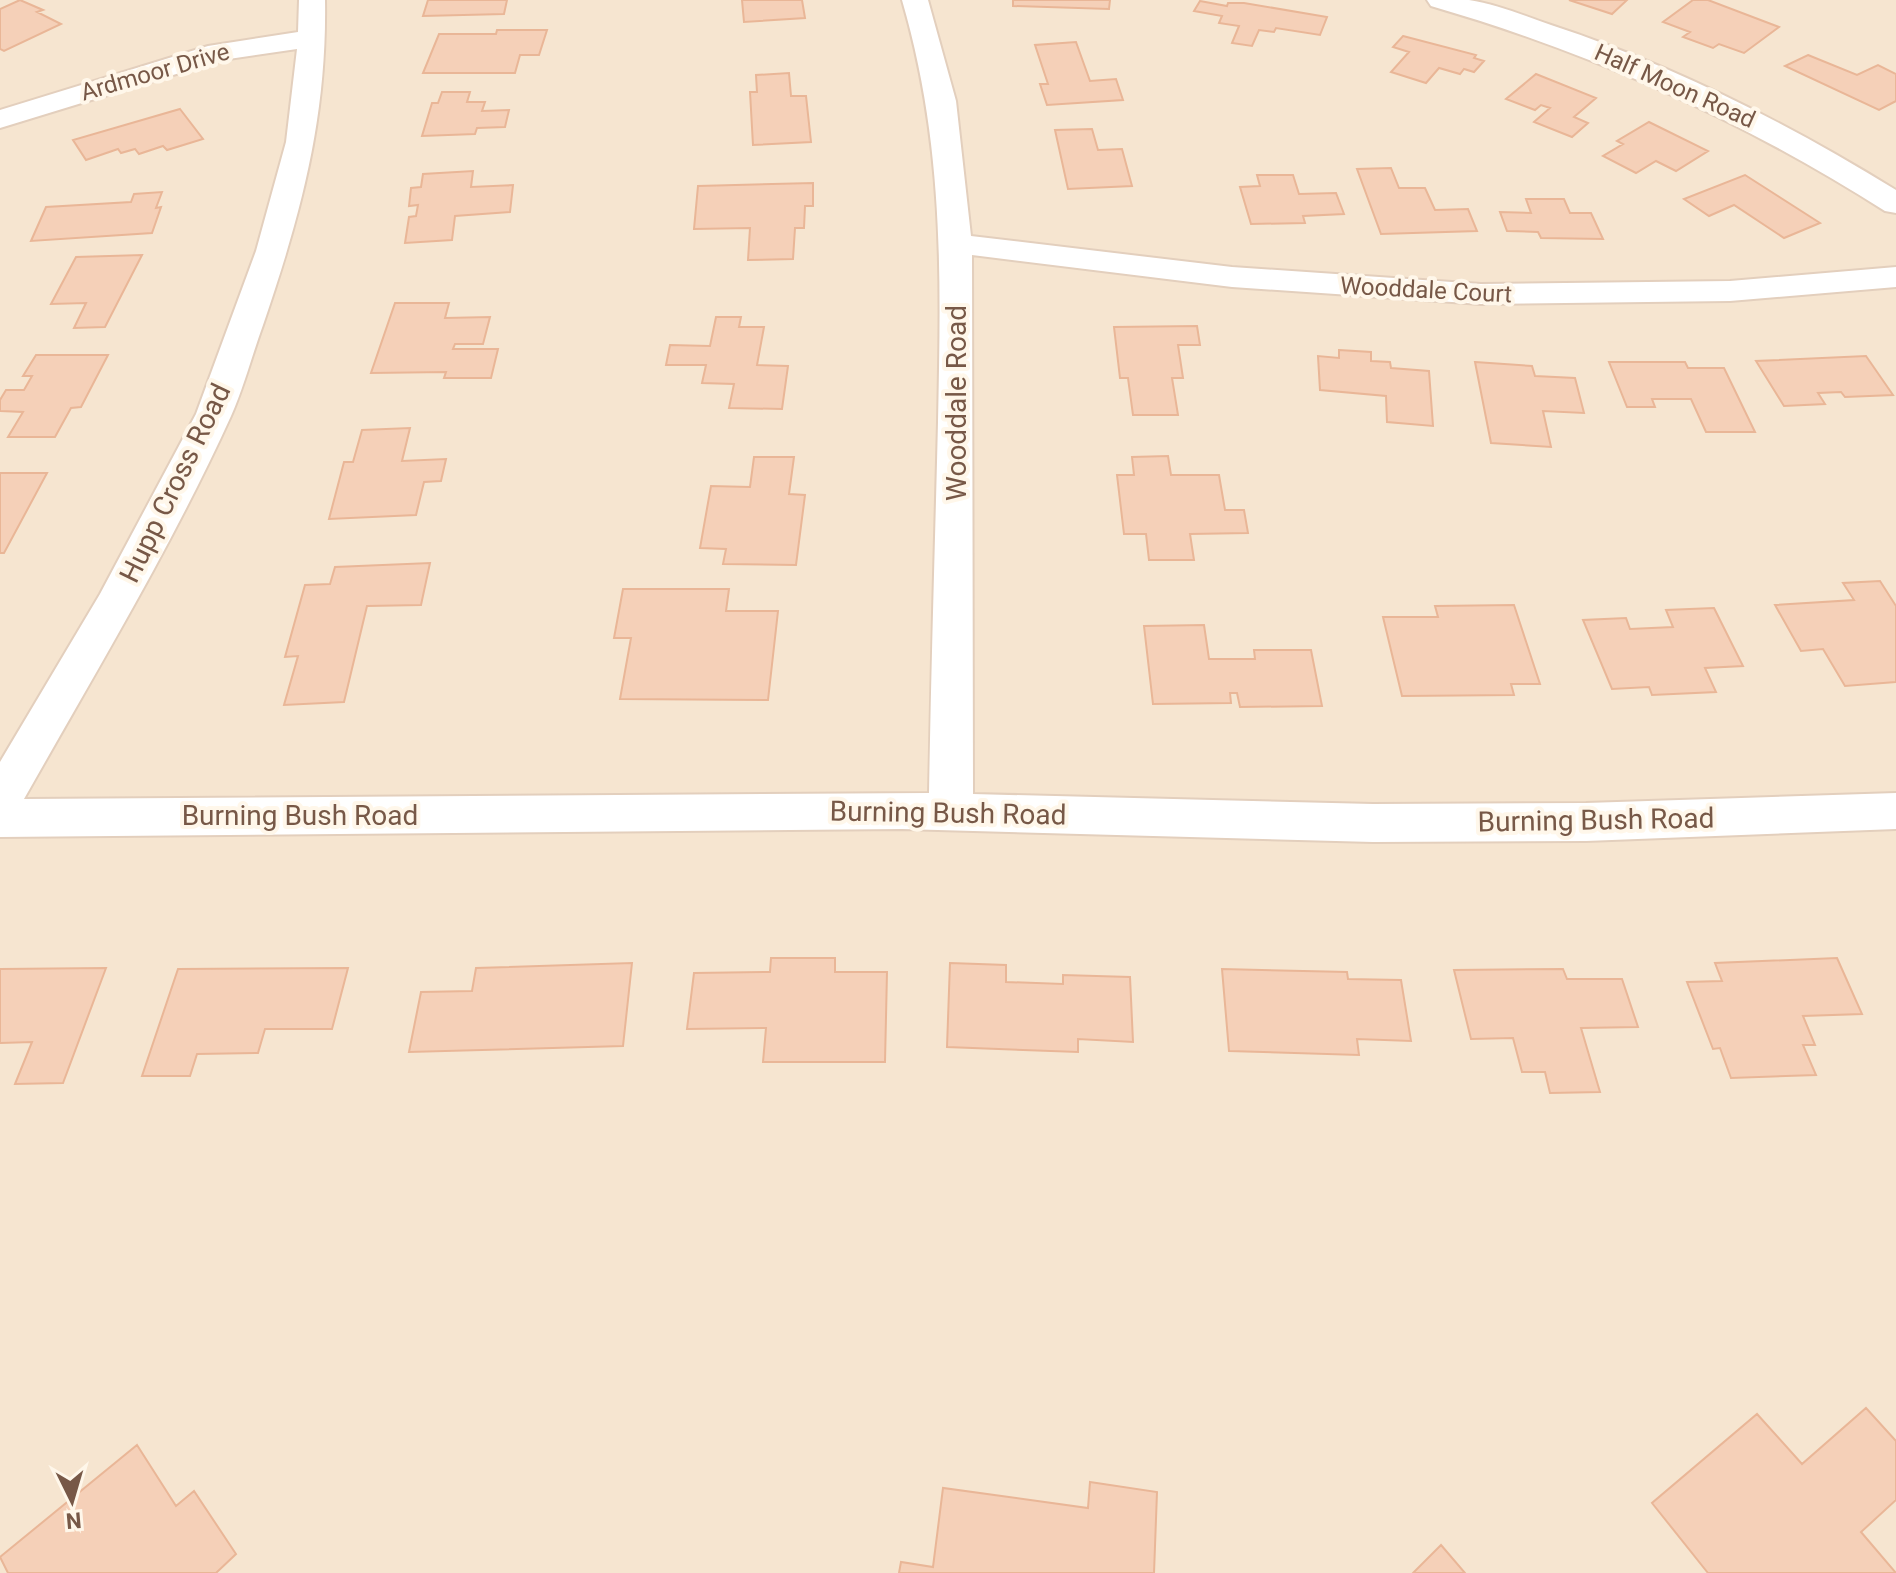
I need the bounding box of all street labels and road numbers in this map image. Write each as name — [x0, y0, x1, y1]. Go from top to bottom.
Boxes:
street label: Ardmoor Drive — [77, 37, 233, 107]
street label: Half Moon Road — [1590, 38, 1760, 134]
street label: Wooddale Court — [1339, 272, 1513, 308]
street label: Wooddale Road — [940, 305, 973, 501]
street label: Hupp Cross Road — [113, 378, 237, 588]
street label: Burning Bush Road — [829, 794, 1067, 832]
street label: Burning Bush Road — [182, 799, 418, 832]
street label: Burning Bush Road — [1477, 801, 1715, 839]

